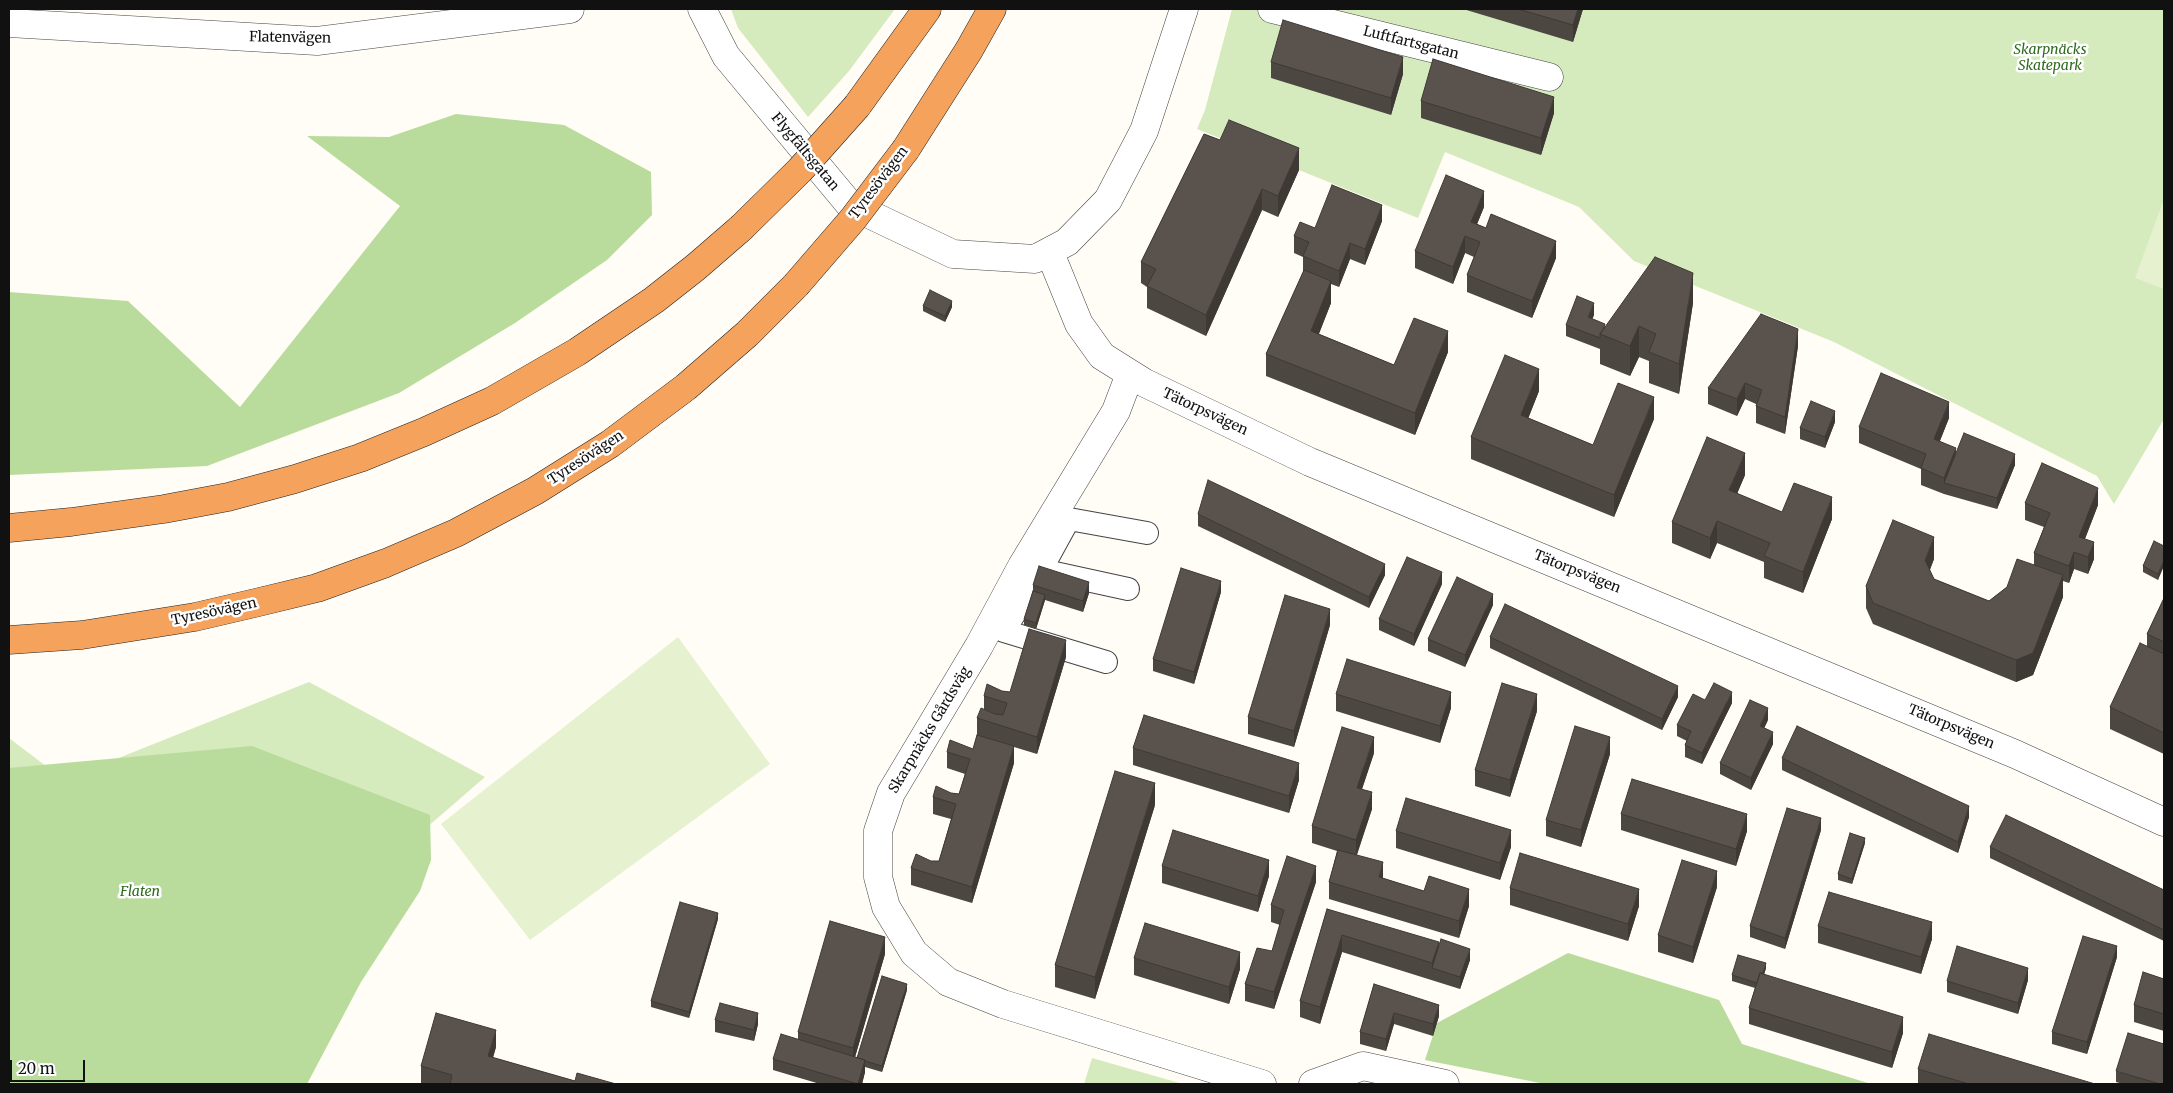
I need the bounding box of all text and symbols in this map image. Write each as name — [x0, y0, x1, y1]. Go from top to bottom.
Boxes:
street label: Luftfartsgatan — [1362, 23, 1460, 63]
street label: Flatenvägen — [249, 29, 331, 47]
park label: Skarpnäcks Skatepark — [2013, 42, 2087, 74]
street label: Flygfältsgatan — [767, 110, 843, 194]
street label: Tyresövägen — [846, 143, 912, 223]
street label: Tätorpsvägen — [1160, 385, 1250, 439]
street label: Tyresövägen — [545, 427, 627, 489]
street label: Tätorpsvägen — [1531, 547, 1623, 597]
street label: Tyresövägen — [170, 595, 258, 629]
street label: Skarpnäcks Gårdsväg — [885, 664, 975, 796]
street label: Tätorpsvägen — [1905, 701, 1997, 753]
park label: Flaten — [120, 884, 160, 900]
scale bar — [12, 1050, 88, 1082]
text: 20 m — [18, 1059, 55, 1078]

